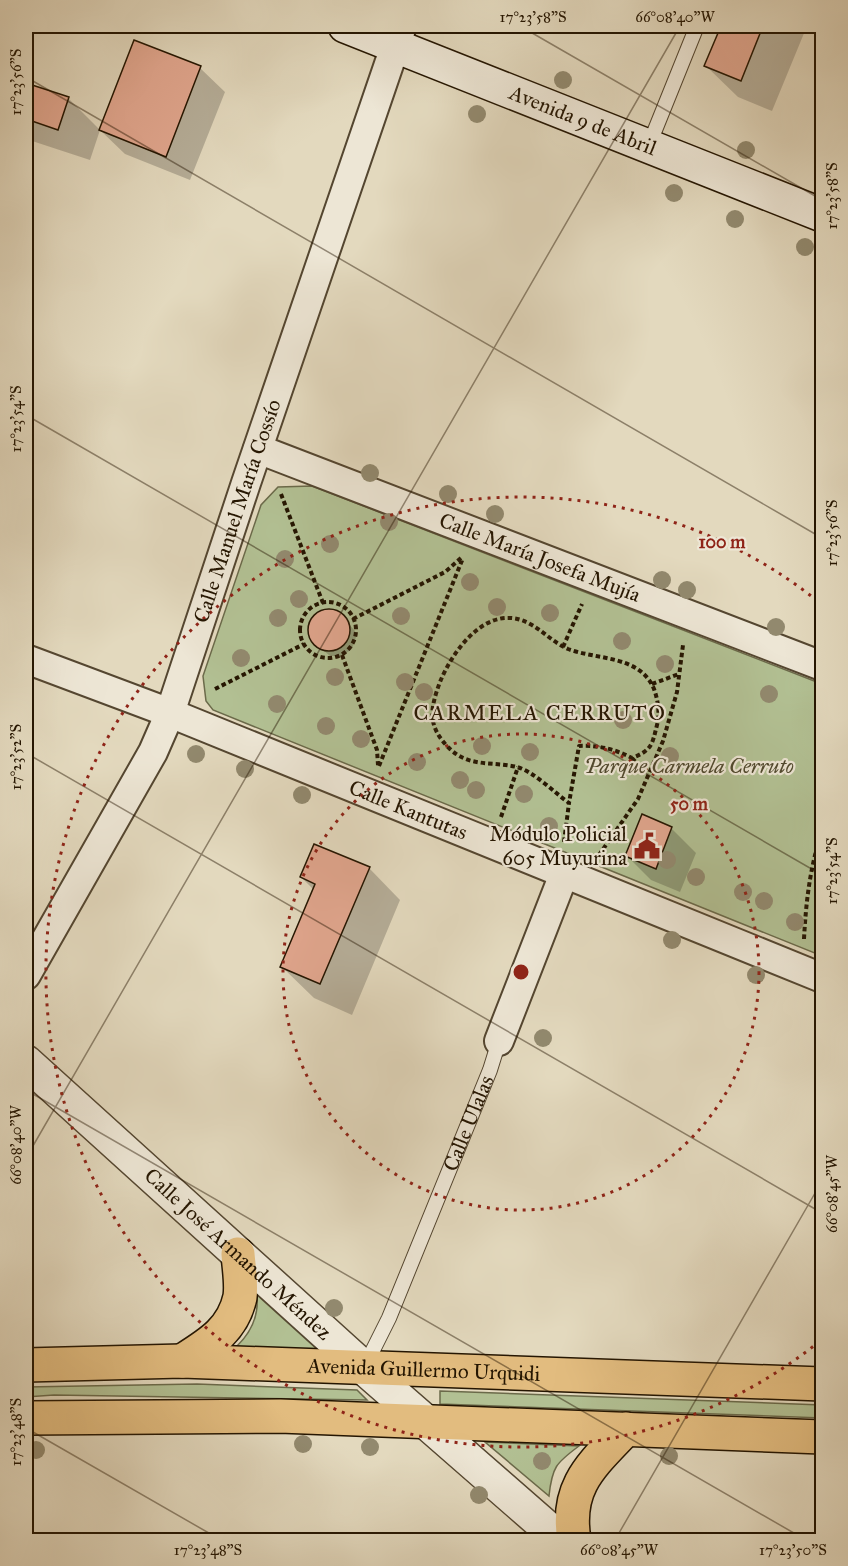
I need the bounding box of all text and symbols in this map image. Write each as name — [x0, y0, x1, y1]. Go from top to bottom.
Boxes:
text: 17°23'58"S — [499, 8, 567, 26]
text: 66°08'40"W — [635, 8, 716, 26]
text: 17°23'56"S — [7, 49, 25, 115]
street label: Avenida 9 de Abril — [505, 79, 661, 161]
text: 17°23'58"S — [823, 162, 841, 230]
text: 17°23'54"S — [7, 385, 25, 453]
street label: Calle Manuel María Cossío — [188, 396, 287, 626]
text: 17°23'56"S — [823, 500, 841, 566]
street label: Calle María Josefa Mujía — [436, 507, 644, 608]
text: 100 m — [699, 531, 746, 553]
district label: CARMELA CERRUTO — [414, 699, 666, 726]
text: 17°23'52"S — [7, 724, 25, 790]
park label: Parque Carmela Cerruto — [584, 753, 794, 779]
street label: Calle Kantutas — [345, 774, 471, 846]
text: 50 m — [670, 793, 709, 815]
place label: Módulo Policial 605 Muyurina — [490, 821, 627, 871]
public building icon: Módulo Policial 605 Muyurina — [632, 831, 662, 861]
text: 17°23'54"S — [823, 837, 841, 905]
centre of rings — [511, 962, 531, 982]
street label: Calle Ulalas — [437, 1071, 499, 1175]
text: 66°08'40"W — [7, 1104, 25, 1185]
text: 66°08'45"W — [823, 1154, 841, 1233]
street label: Calle José Armando Méndez — [139, 1162, 337, 1346]
street label: Avenida Guillermo Urquidi — [306, 1352, 541, 1387]
text: 17°23'48"S — [7, 1398, 25, 1466]
text: 17°23'48"S — [174, 1541, 242, 1559]
text: 66°08'45"W — [580, 1541, 659, 1559]
text: 17°23'50"S — [759, 1541, 827, 1559]

